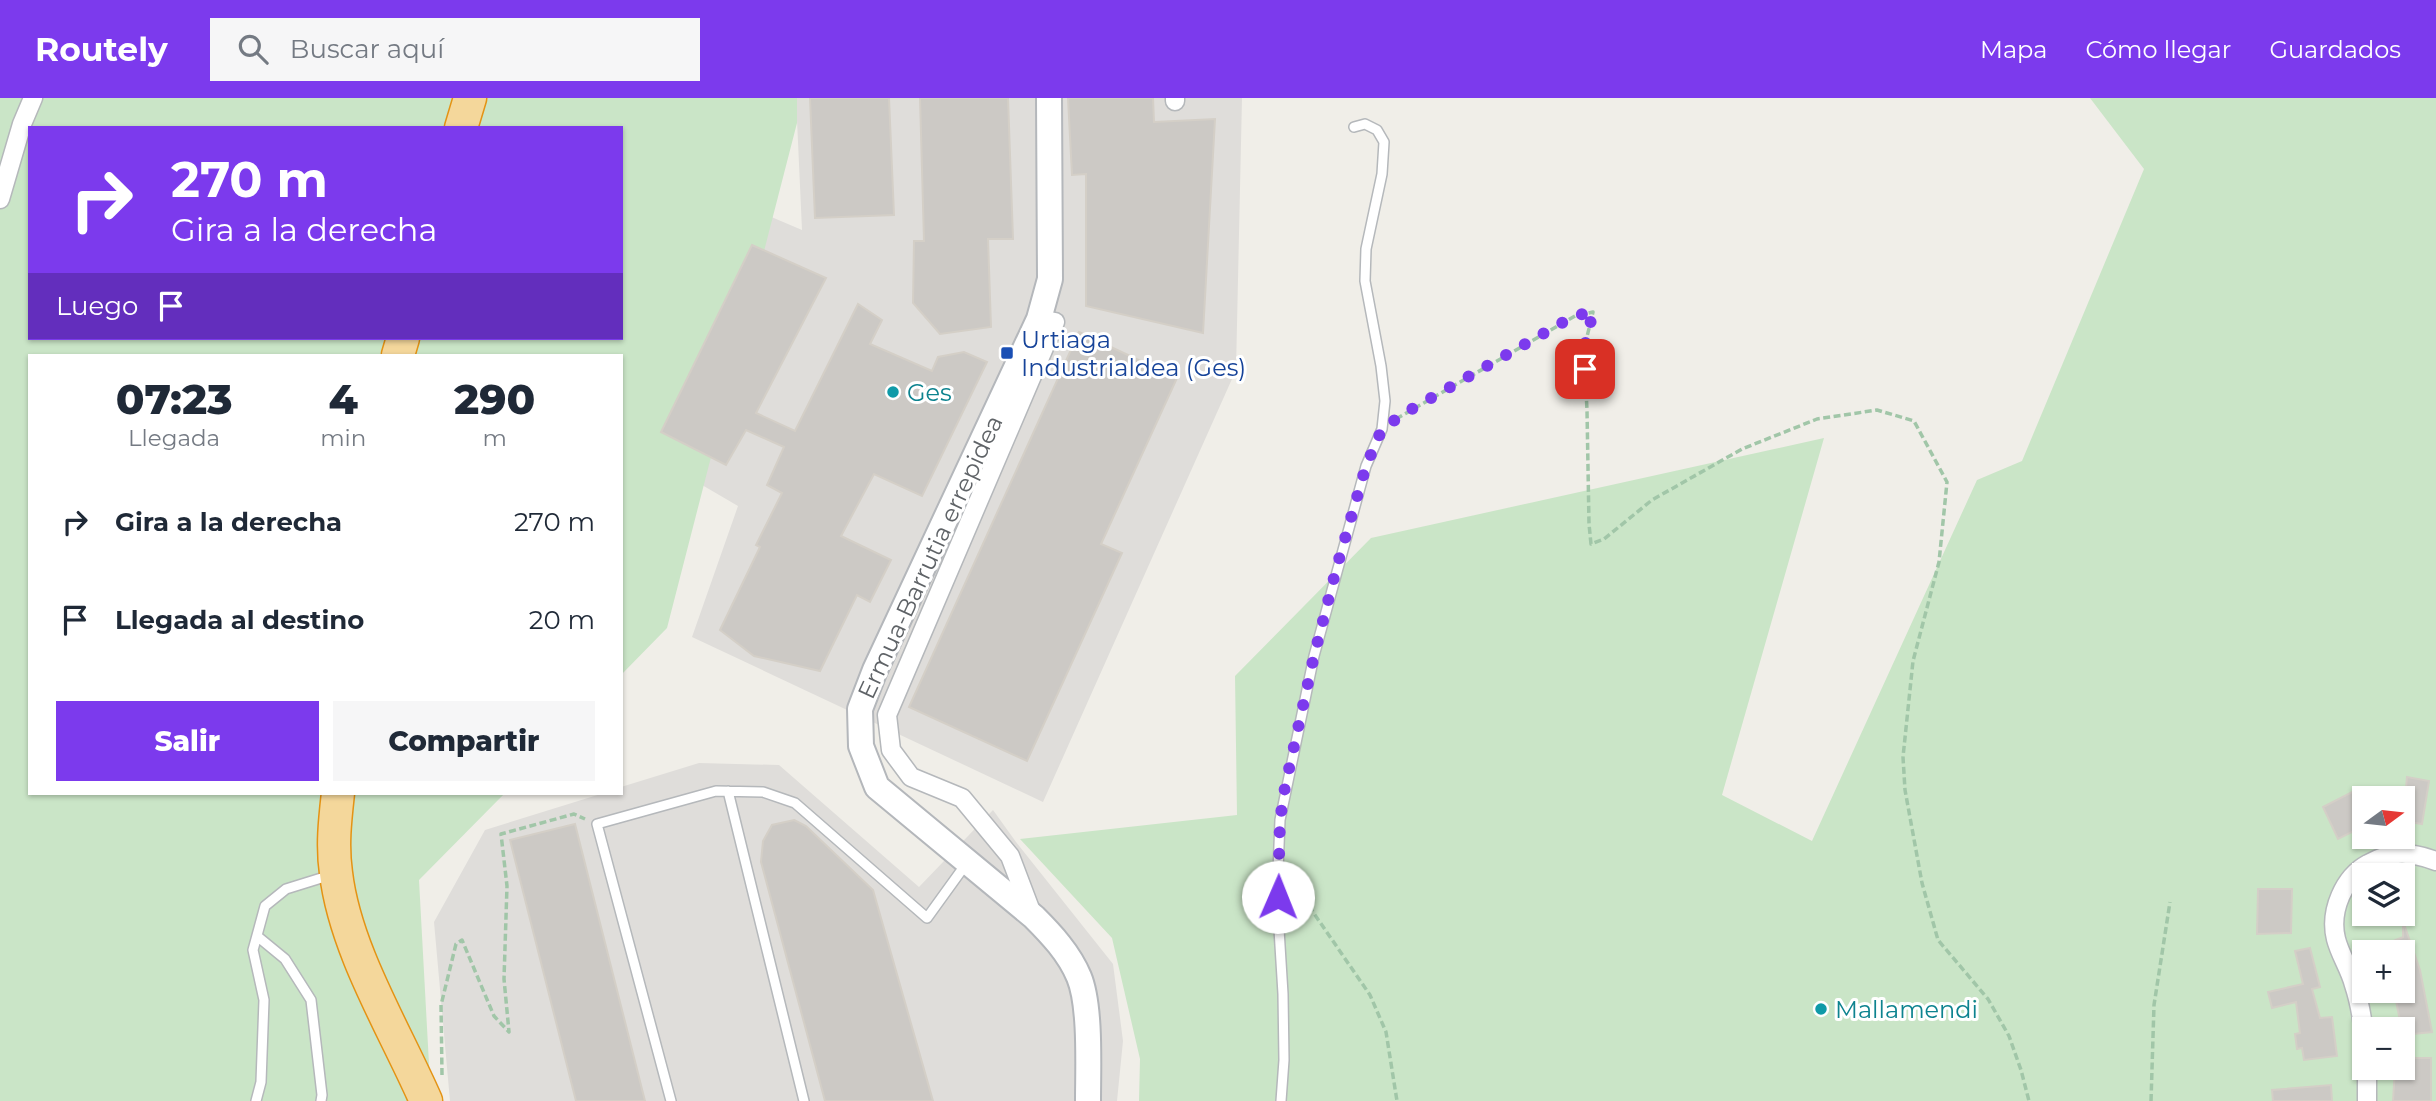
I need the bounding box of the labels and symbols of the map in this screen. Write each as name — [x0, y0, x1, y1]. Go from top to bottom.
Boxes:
place label: Urtiaga Industrialdea (Ges) — [1021, 325, 1246, 382]
pin — [1555, 339, 1615, 399]
marker: Urtiaga Industrialdea (Ges) — [999, 345, 1015, 361]
place label: Ges — [907, 378, 952, 407]
marker: Ges — [885, 384, 901, 400]
street label: Ermua-Barrutia errepidea — [851, 411, 1009, 703]
north arrow — [2352, 786, 2415, 849]
position arrow — [1241, 860, 1315, 934]
place label: Mallamendi — [1835, 995, 1978, 1024]
marker: Mallamendi — [1813, 1001, 1829, 1017]

